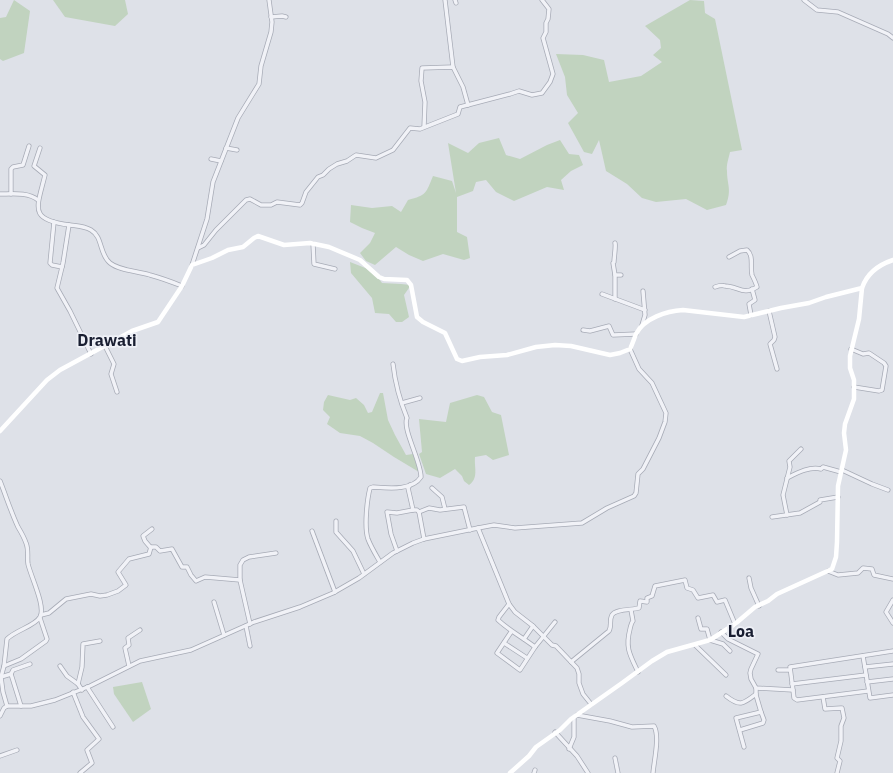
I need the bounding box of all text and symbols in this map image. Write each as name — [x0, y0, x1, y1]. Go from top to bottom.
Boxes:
district label: Drawati — [77, 330, 137, 350]
district label: Loa — [728, 621, 754, 641]

